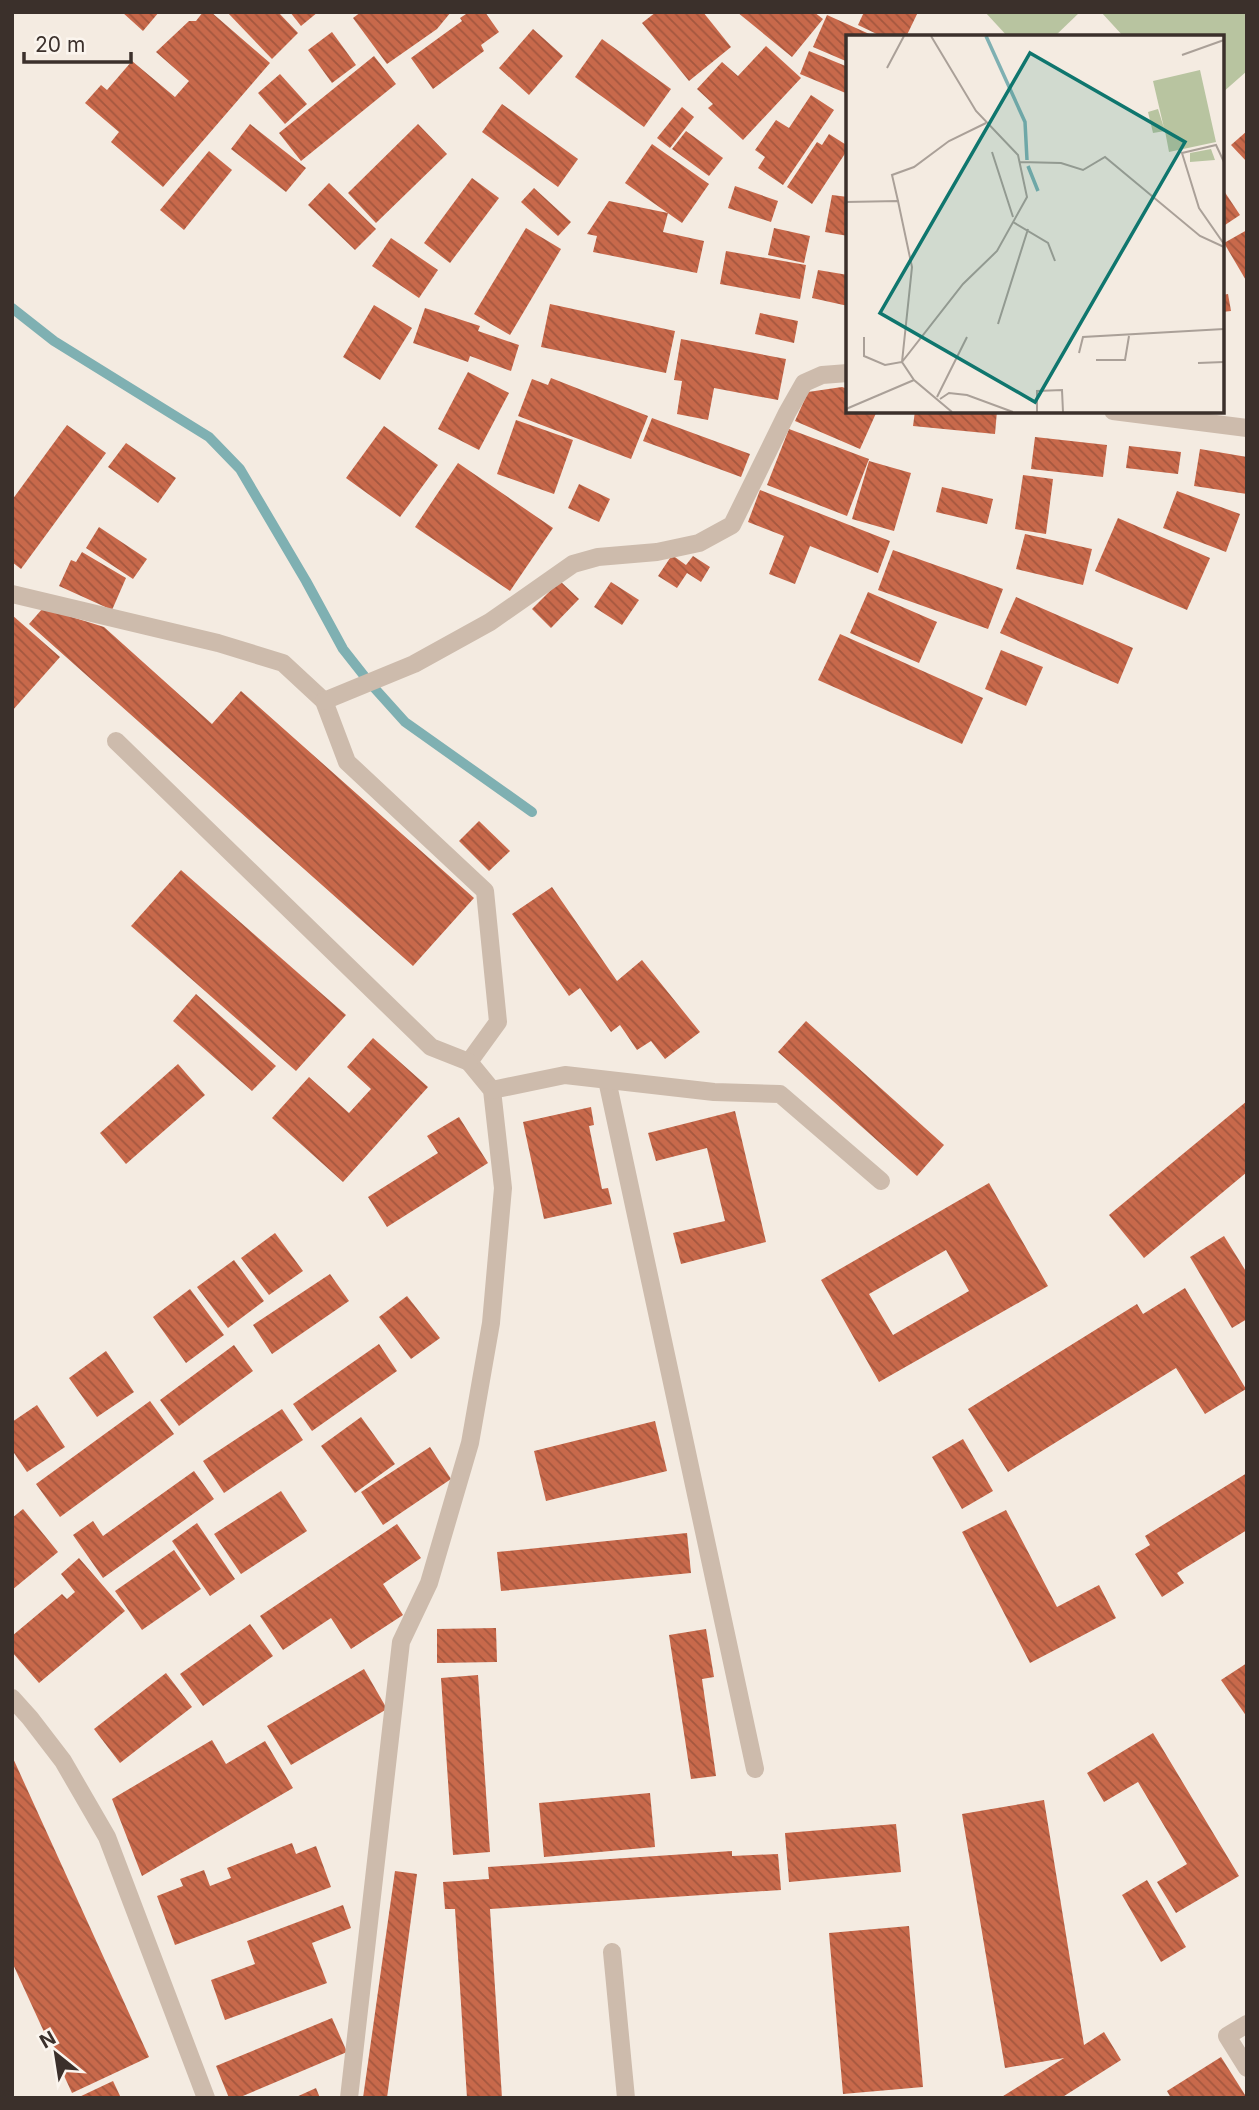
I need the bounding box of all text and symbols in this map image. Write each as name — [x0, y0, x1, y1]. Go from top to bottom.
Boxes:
scale bar — [24, 21, 131, 65]
text: 20 m — [35, 32, 85, 57]
inset map — [846, 35, 1224, 413]
north arrow — [21, 2019, 91, 2089]
text: N — [36, 2026, 60, 2053]

